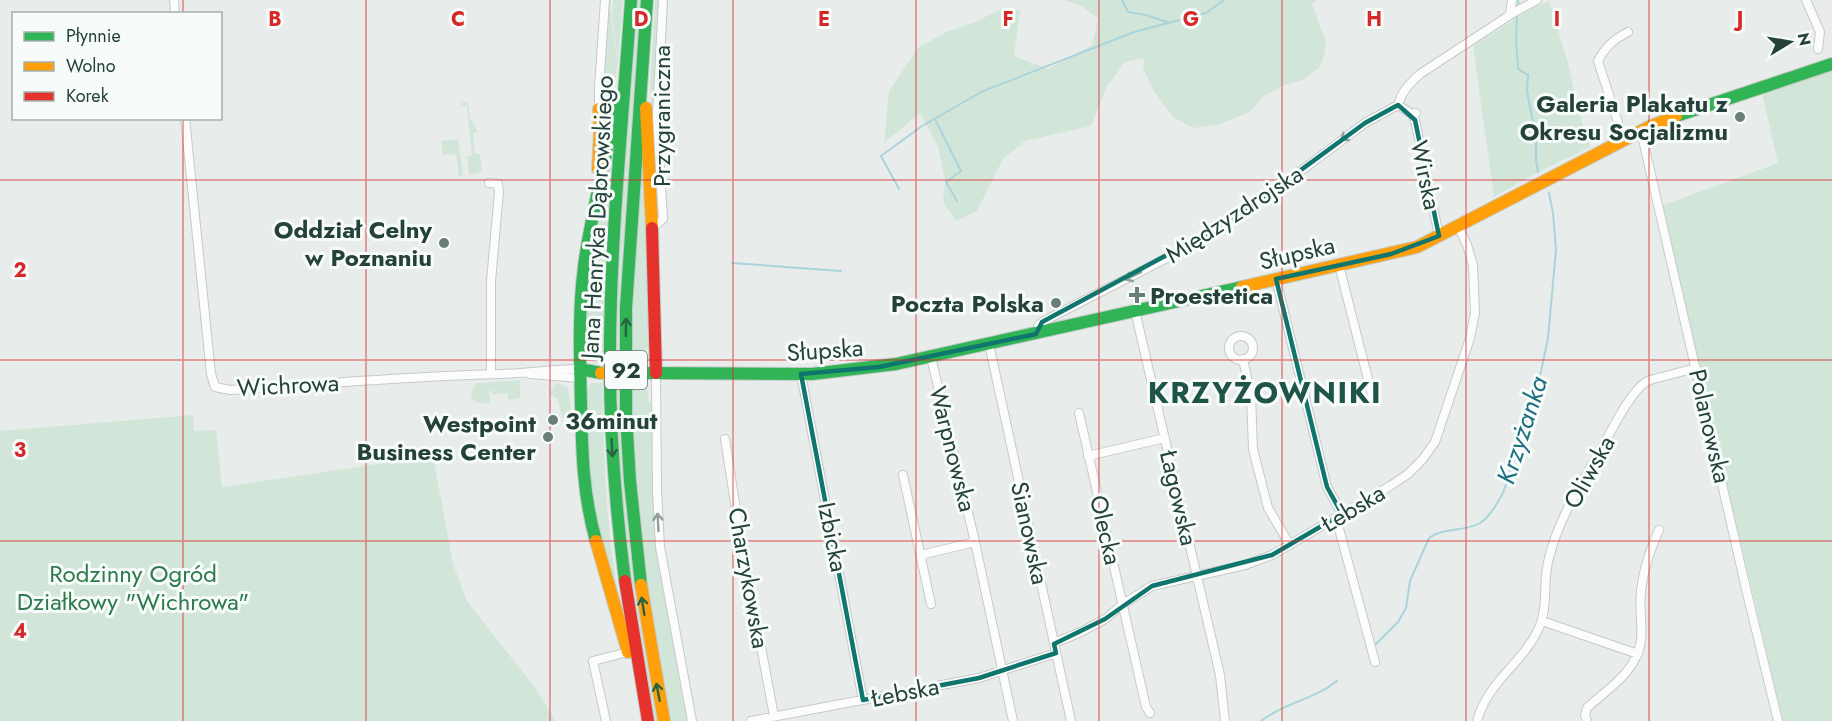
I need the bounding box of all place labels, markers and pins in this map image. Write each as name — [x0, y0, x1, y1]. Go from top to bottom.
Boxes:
place label: Galeria Plakatu z Okresu Socjalizmu — [1520, 86, 1728, 149]
marker: Galeria Plakatu z Okresu Socjalizmu — [1733, 110, 1747, 124]
place label: Oddział Celny w Poznaniu — [274, 212, 432, 275]
marker: Oddział Celny w Poznaniu — [437, 236, 451, 250]
place label: Proestetica — [1150, 278, 1273, 313]
place label: Poczta Polska — [891, 286, 1044, 321]
marker: Proestetica — [1128, 286, 1146, 304]
marker: Poczta Polska — [1049, 296, 1063, 310]
place label: 36minut — [565, 403, 658, 438]
place label: Westpoint Business Center — [356, 406, 536, 469]
marker: 36minut — [546, 413, 560, 427]
marker: Westpoint Business Center — [541, 430, 555, 444]

